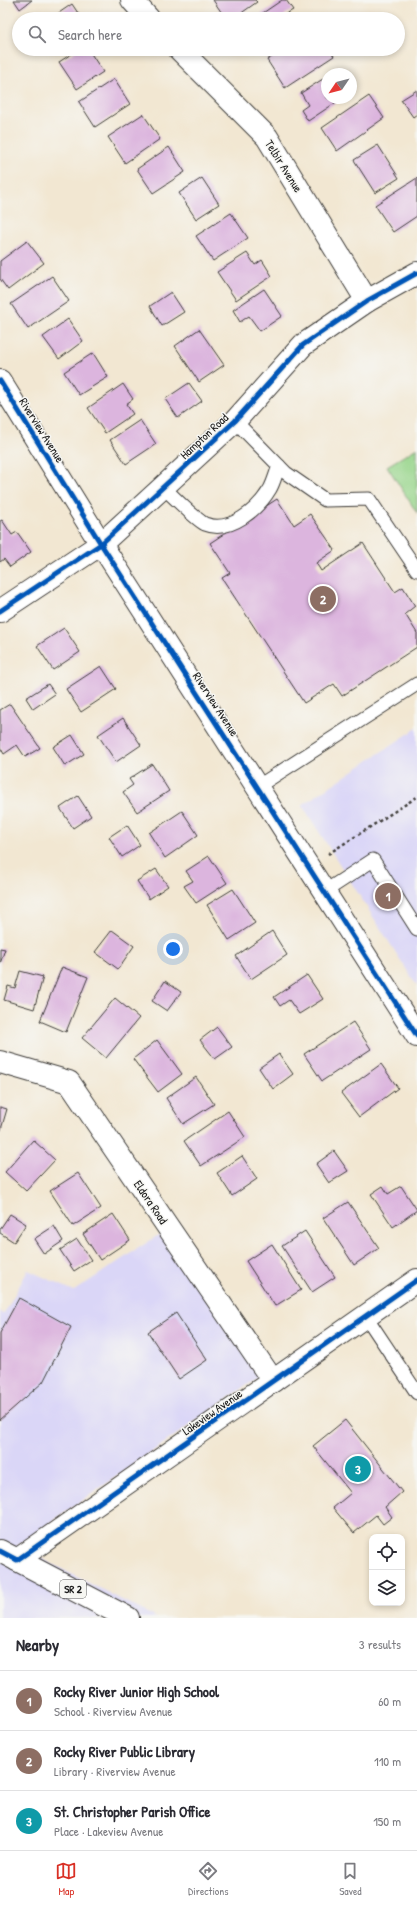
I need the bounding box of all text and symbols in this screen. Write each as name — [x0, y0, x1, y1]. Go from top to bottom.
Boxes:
search box — [12, 12, 405, 56]
icon: search — [26, 23, 48, 45]
text: Search here — [58, 24, 122, 45]
north arrow — [321, 68, 357, 104]
street label: Telbir Avenue — [261, 136, 307, 196]
street label: Riverview Avenue — [15, 394, 69, 466]
street label: Hampton Road — [176, 409, 232, 463]
pin: 2 — [310, 584, 336, 614]
street label: Riverview Avenue — [189, 669, 243, 740]
pin: 1 — [375, 881, 401, 911]
your location — [163, 939, 183, 959]
street label: Eldora Road — [130, 1177, 172, 1228]
street label: Lakeview Avenue — [178, 1385, 246, 1439]
pin: 3 — [345, 1454, 371, 1484]
map controls — [369, 1534, 405, 1606]
button: locate — [369, 1534, 405, 1570]
button: layers — [369, 1570, 405, 1606]
road number: SR 2 — [60, 1580, 86, 1598]
text: Nearby — [16, 1633, 59, 1656]
text: 3 results — [359, 1635, 401, 1653]
text: Rocky River Junior High School — [54, 1681, 219, 1702]
text: 1 — [27, 1692, 31, 1710]
text: 60 m — [378, 1692, 401, 1710]
text: School · Riverview Avenue — [54, 1702, 172, 1720]
text: Rocky River Public Library — [54, 1741, 195, 1762]
text: 2 — [26, 1752, 32, 1770]
text: 110 m — [374, 1752, 401, 1770]
text: Library · Riverview Avenue — [54, 1762, 176, 1780]
text: St. Christopher Parish Office — [54, 1801, 210, 1822]
text: 3 — [26, 1812, 32, 1830]
text: 150 m — [373, 1812, 401, 1830]
text: Place · Lakeview Avenue — [54, 1822, 163, 1840]
tab: Map — [55, 1860, 77, 1898]
tab: Directions — [188, 1860, 229, 1898]
tab: Saved — [339, 1860, 362, 1898]

